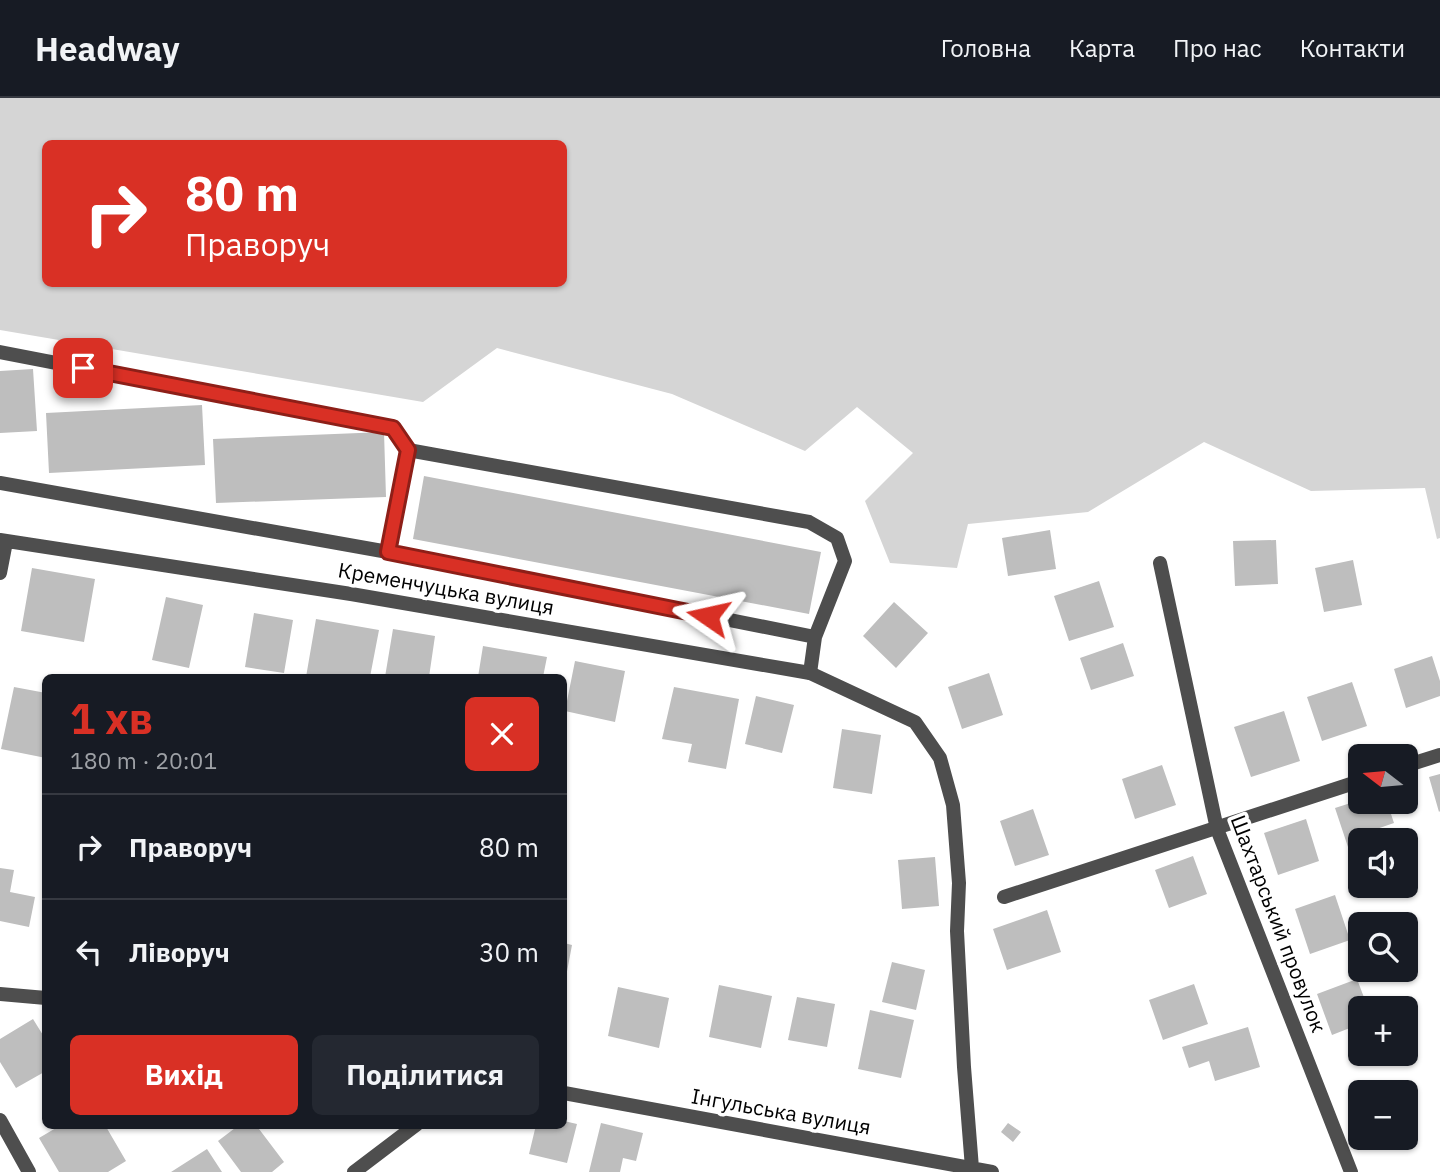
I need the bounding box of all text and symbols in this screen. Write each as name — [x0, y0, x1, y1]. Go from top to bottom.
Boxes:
text: Headway — [35, 27, 180, 70]
text: Головна — [941, 32, 1031, 64]
text: Карта — [1069, 32, 1135, 64]
text: Про нас — [1173, 32, 1262, 64]
text: Контакти — [1300, 32, 1405, 64]
text: 80 m — [185, 161, 299, 224]
icon: right — [70, 168, 161, 259]
text: Праворуч — [185, 223, 330, 265]
pin — [53, 338, 113, 398]
icon: arrive — [64, 349, 102, 387]
street label: Кременчуцька вулиця — [336, 555, 556, 621]
position arrow — [671, 579, 745, 653]
text: 1 хв — [70, 691, 153, 746]
button: close — [465, 697, 539, 771]
north arrow — [1348, 744, 1418, 814]
map controls — [1348, 744, 1418, 1150]
text: 180 m · 20:01 — [70, 745, 217, 775]
street label: Шахтарський провулок — [1225, 811, 1333, 1036]
icon: right — [70, 828, 108, 866]
button: sound — [1348, 828, 1418, 898]
text: Праворуч — [129, 830, 252, 864]
text: 80 m — [479, 830, 539, 864]
button: search — [1348, 912, 1418, 982]
icon: left — [70, 933, 108, 971]
text: Ліворуч — [129, 935, 230, 969]
text: 30 m — [479, 935, 539, 969]
button: + — [1348, 996, 1418, 1066]
button: Вихід — [70, 1035, 298, 1115]
button: Поділитися — [312, 1035, 539, 1115]
button: − — [1348, 1080, 1418, 1150]
street label: Інгульська вулиця — [689, 1081, 873, 1141]

